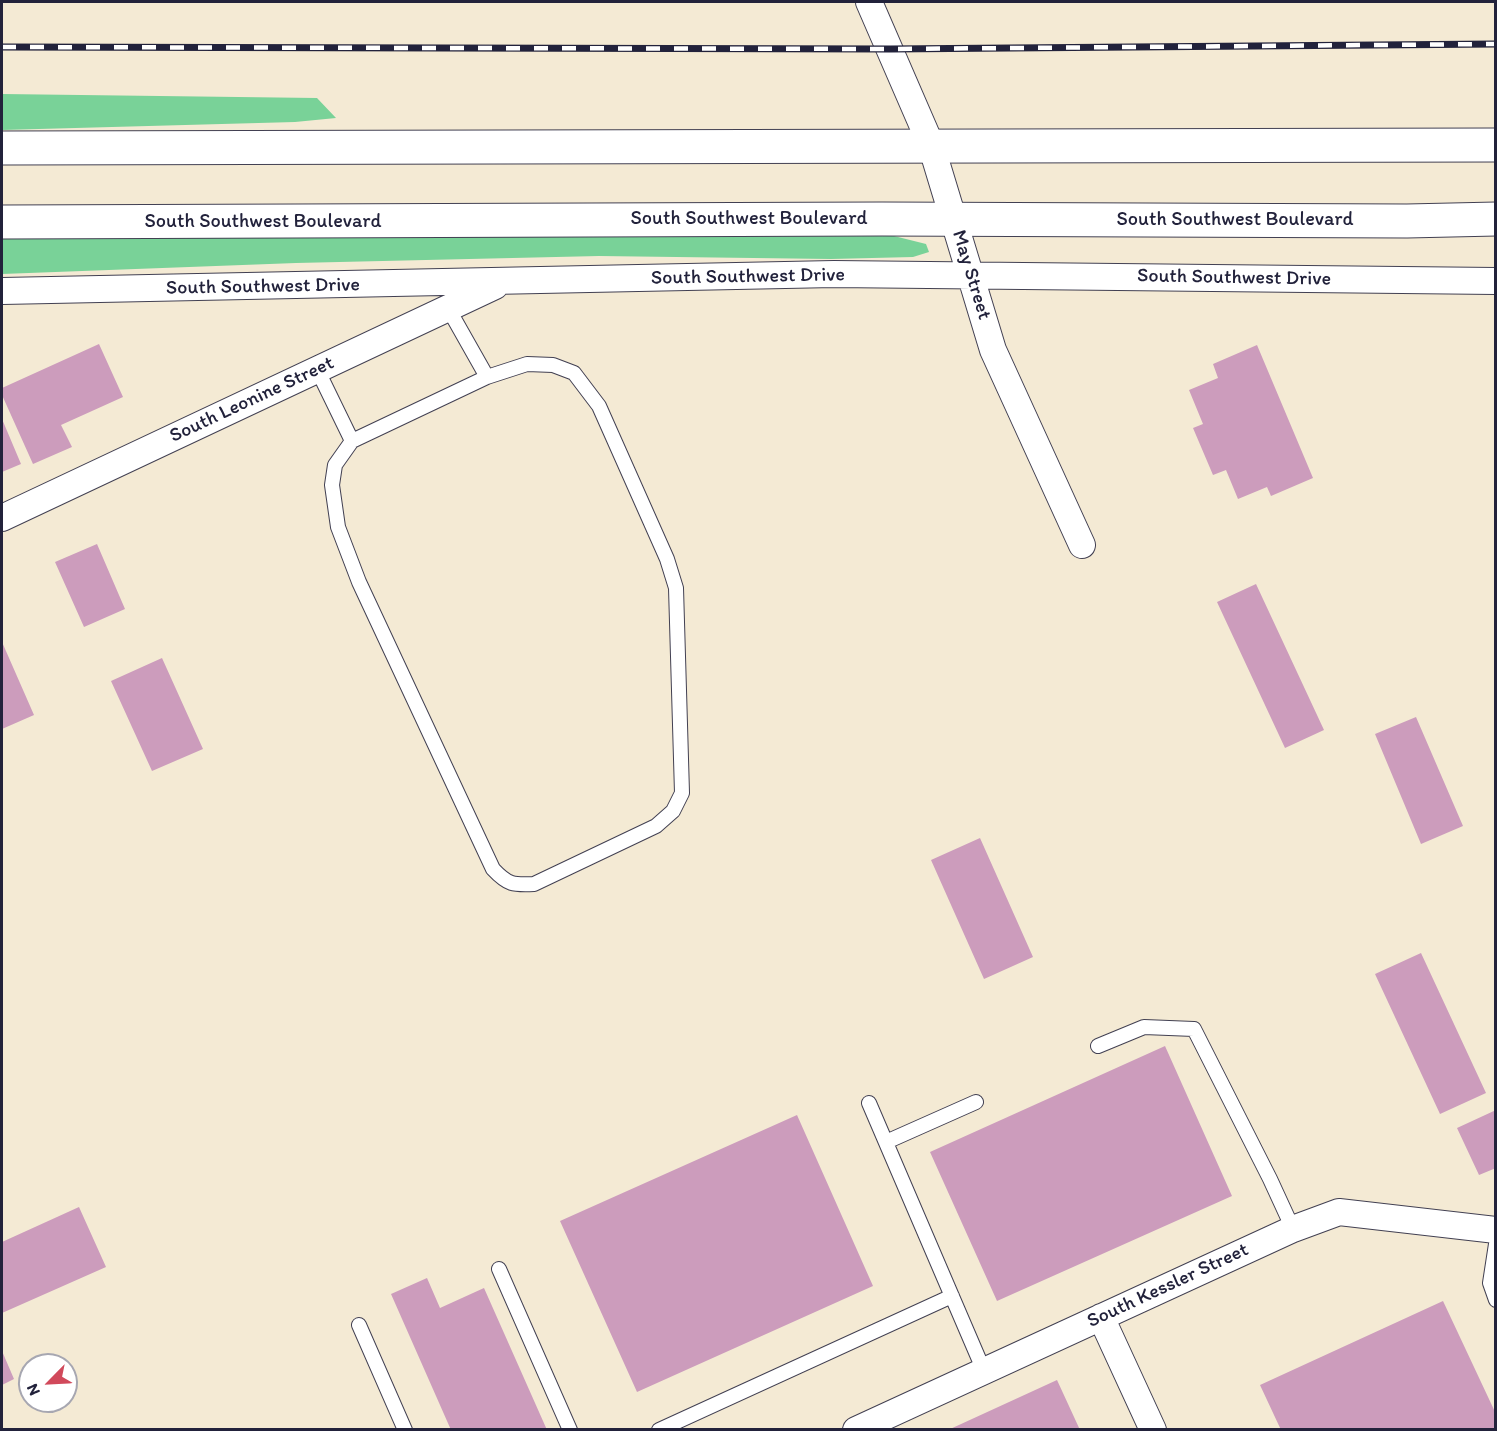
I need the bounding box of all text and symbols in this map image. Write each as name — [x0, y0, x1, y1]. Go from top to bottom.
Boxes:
street label: South Southwest Boulevard — [631, 207, 867, 231]
street label: South Southwest Boulevard — [1117, 208, 1353, 232]
street label: South Southwest Boulevard — [145, 210, 381, 234]
street label: May Street — [946, 227, 996, 323]
street label: South Southwest Drive — [651, 263, 845, 291]
street label: South Southwest Drive — [1137, 264, 1331, 292]
street label: South Southwest Drive — [166, 273, 360, 301]
street label: South Leonine Street — [166, 351, 338, 449]
street label: South Kessler Street — [1084, 1238, 1252, 1334]
north arrow — [18, 1353, 78, 1413]
text: N — [22, 1381, 44, 1399]

